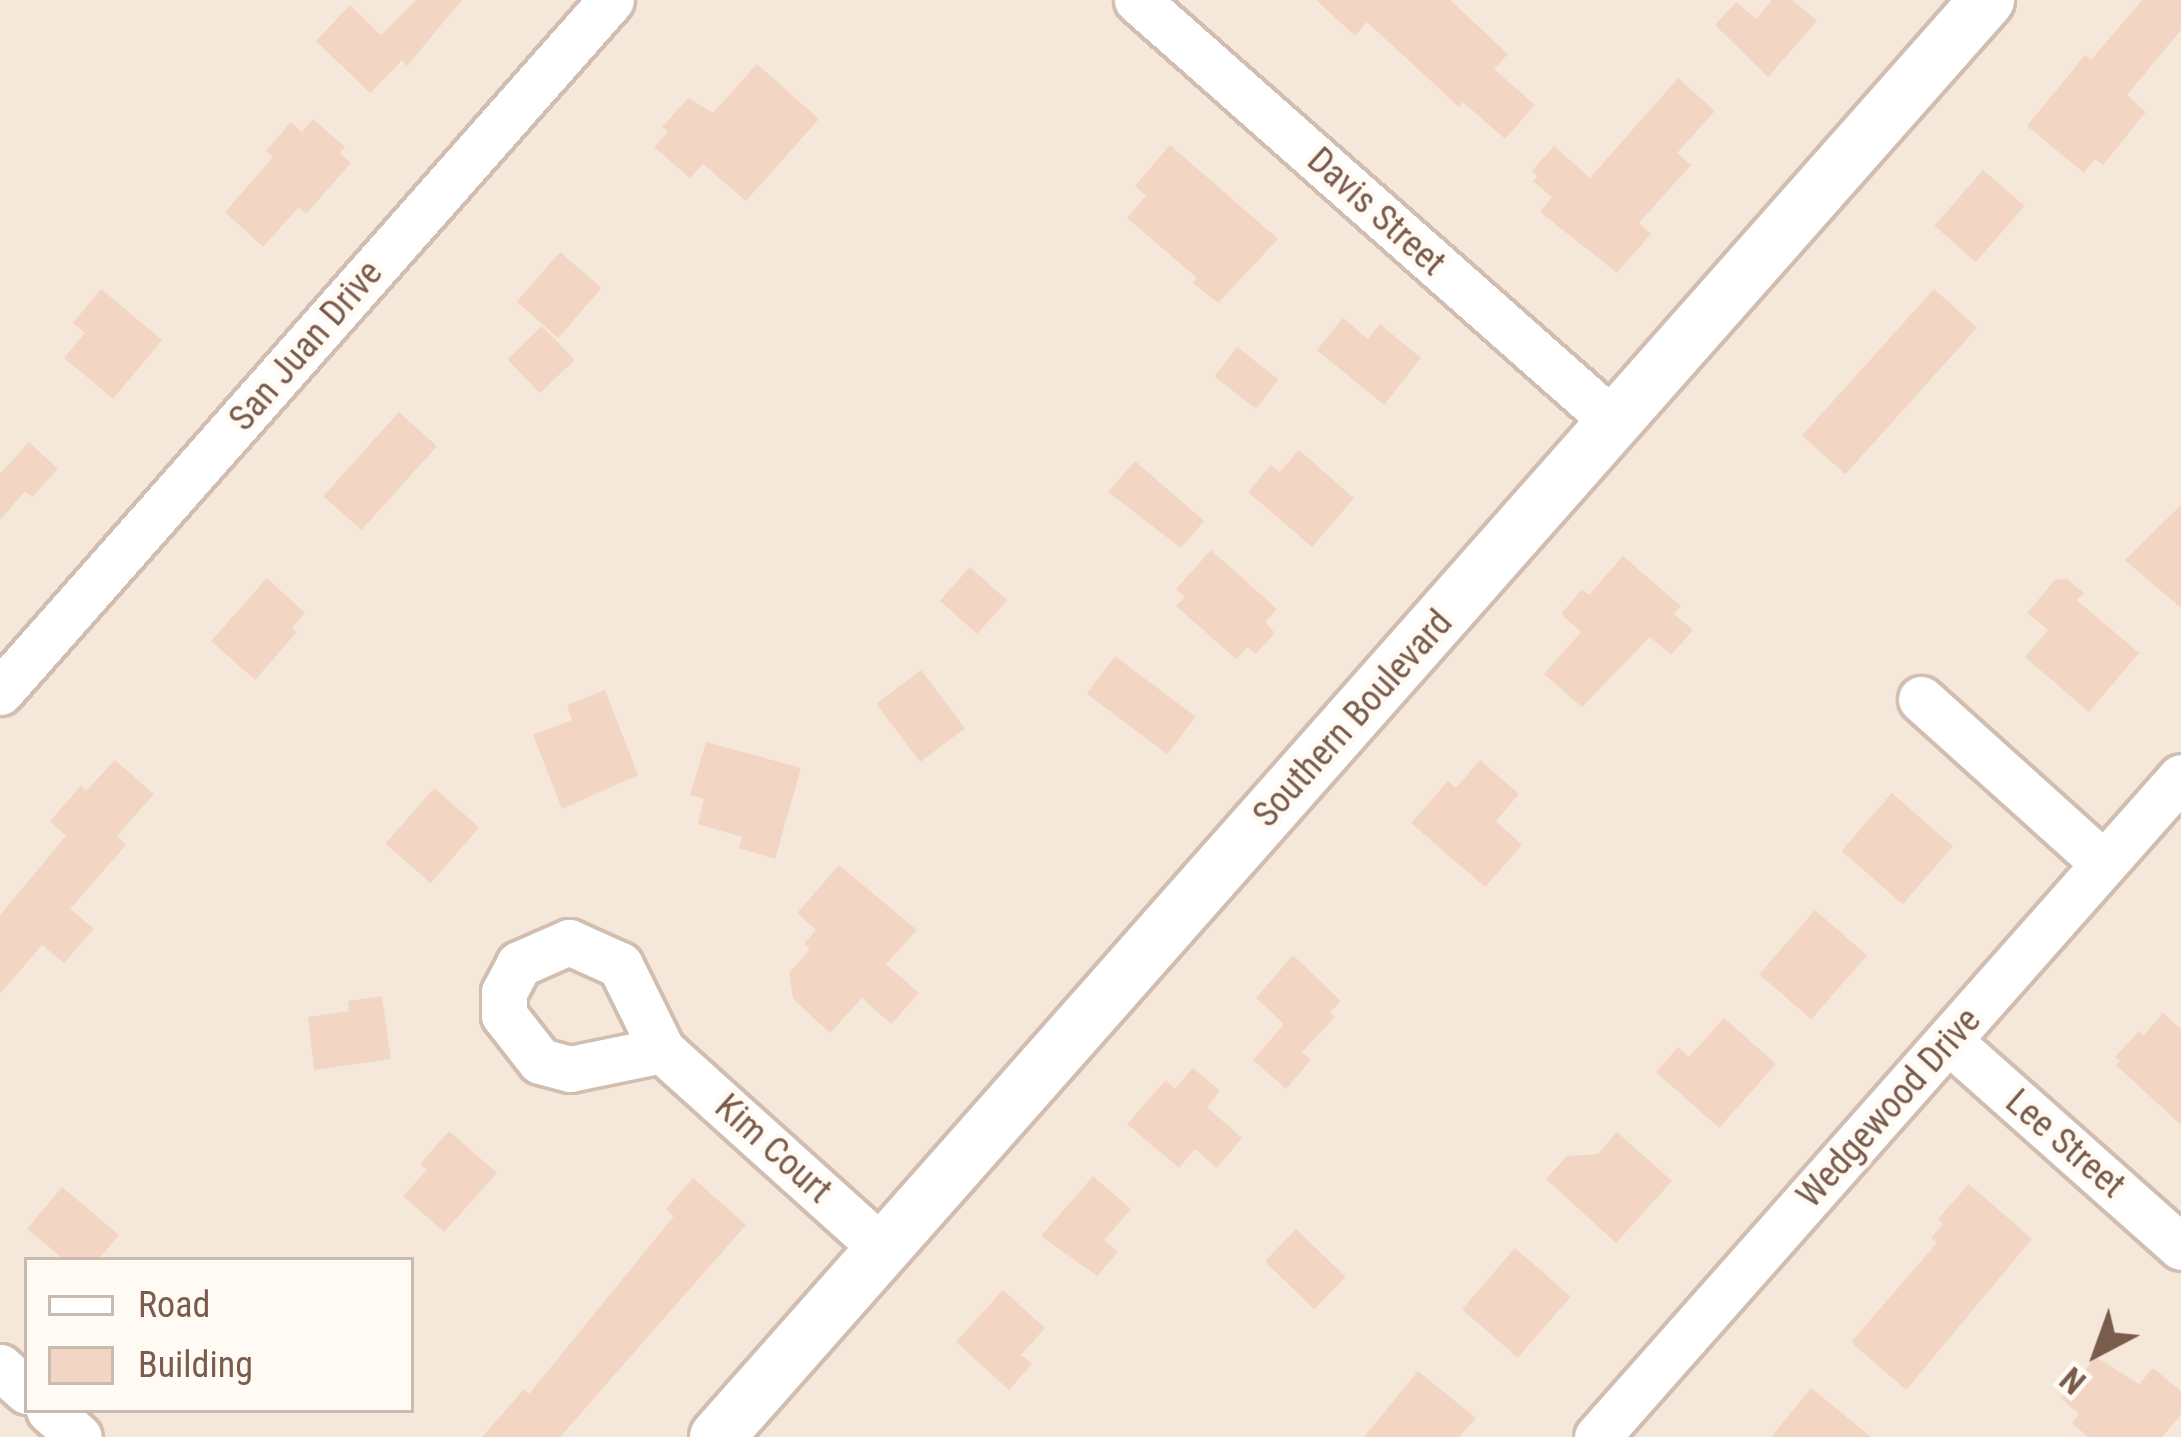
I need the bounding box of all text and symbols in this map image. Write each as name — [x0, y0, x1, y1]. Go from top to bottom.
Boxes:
street label: Davis Street — [1298, 139, 1454, 285]
street label: San Juan Drive — [220, 252, 392, 440]
street label: Southern Boulevard — [1244, 602, 1462, 836]
street label: Wedgewood Drive — [1788, 999, 1990, 1217]
street label: Lee Street — [1997, 1081, 2133, 1207]
street label: Kim Court — [706, 1086, 840, 1212]
legend — [24, 1257, 414, 1413]
text: Road — [138, 1284, 210, 1326]
north arrow — [2037, 1293, 2157, 1413]
text: Building — [138, 1344, 253, 1386]
text: N — [2053, 1359, 2093, 1402]

